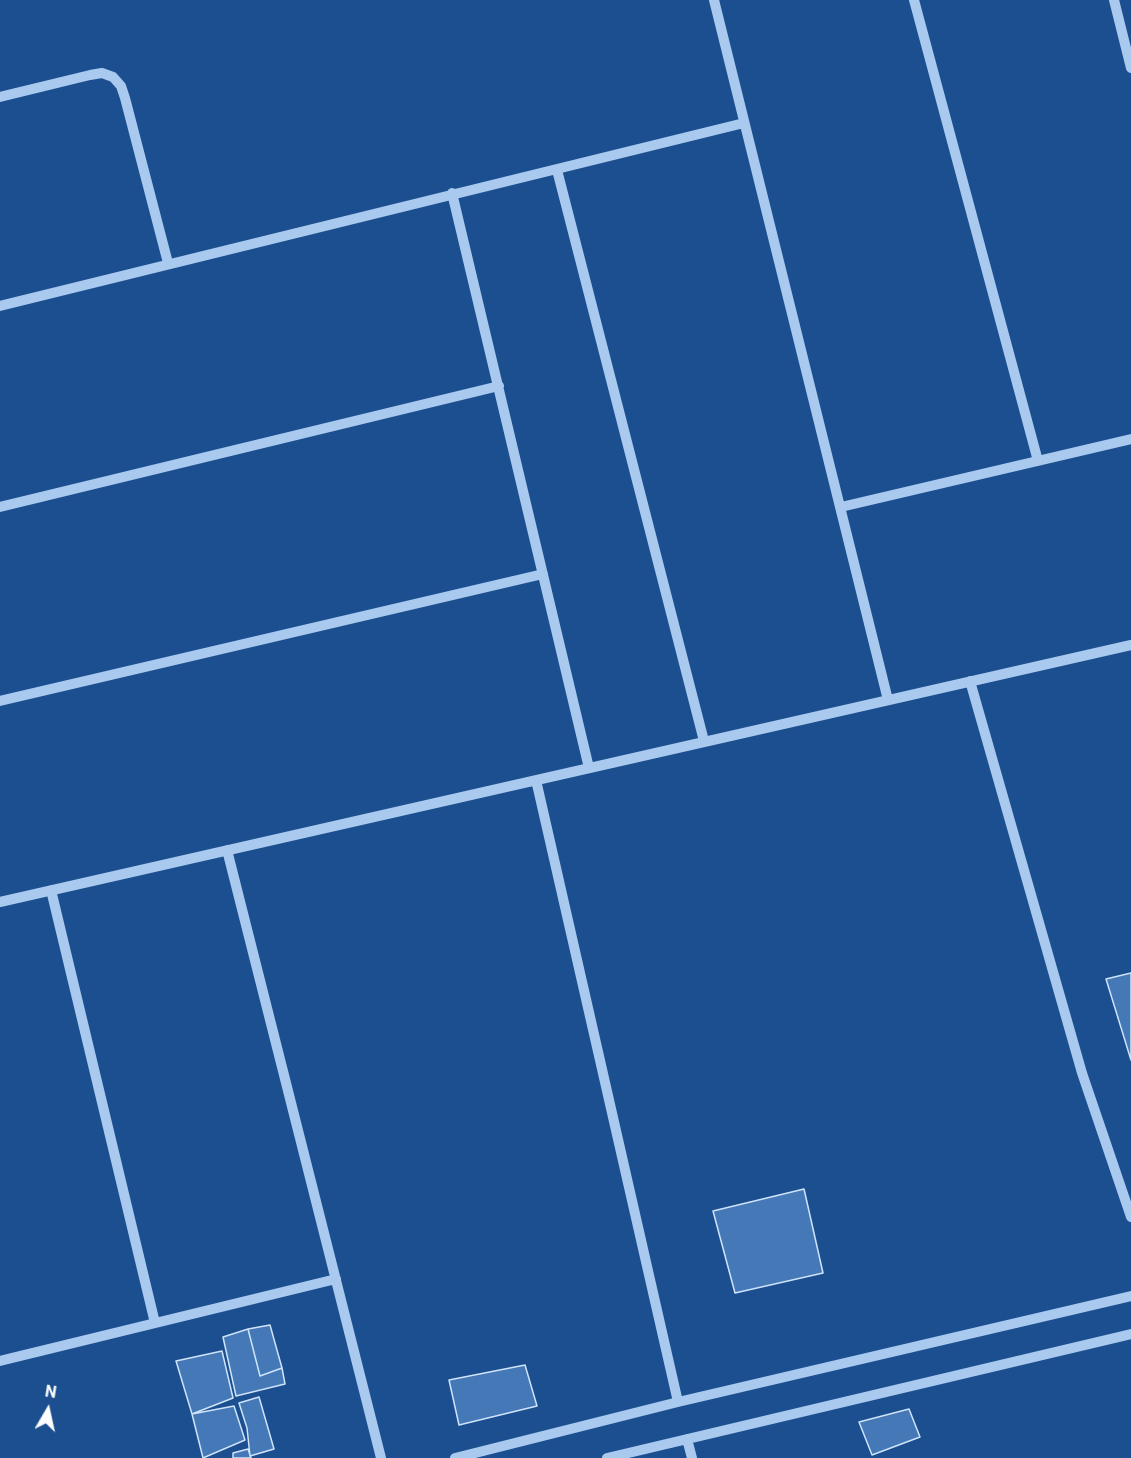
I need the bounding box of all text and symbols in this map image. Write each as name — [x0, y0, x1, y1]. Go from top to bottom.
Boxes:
north arrow — [18, 1380, 78, 1440]
text: N — [44, 1381, 58, 1402]

